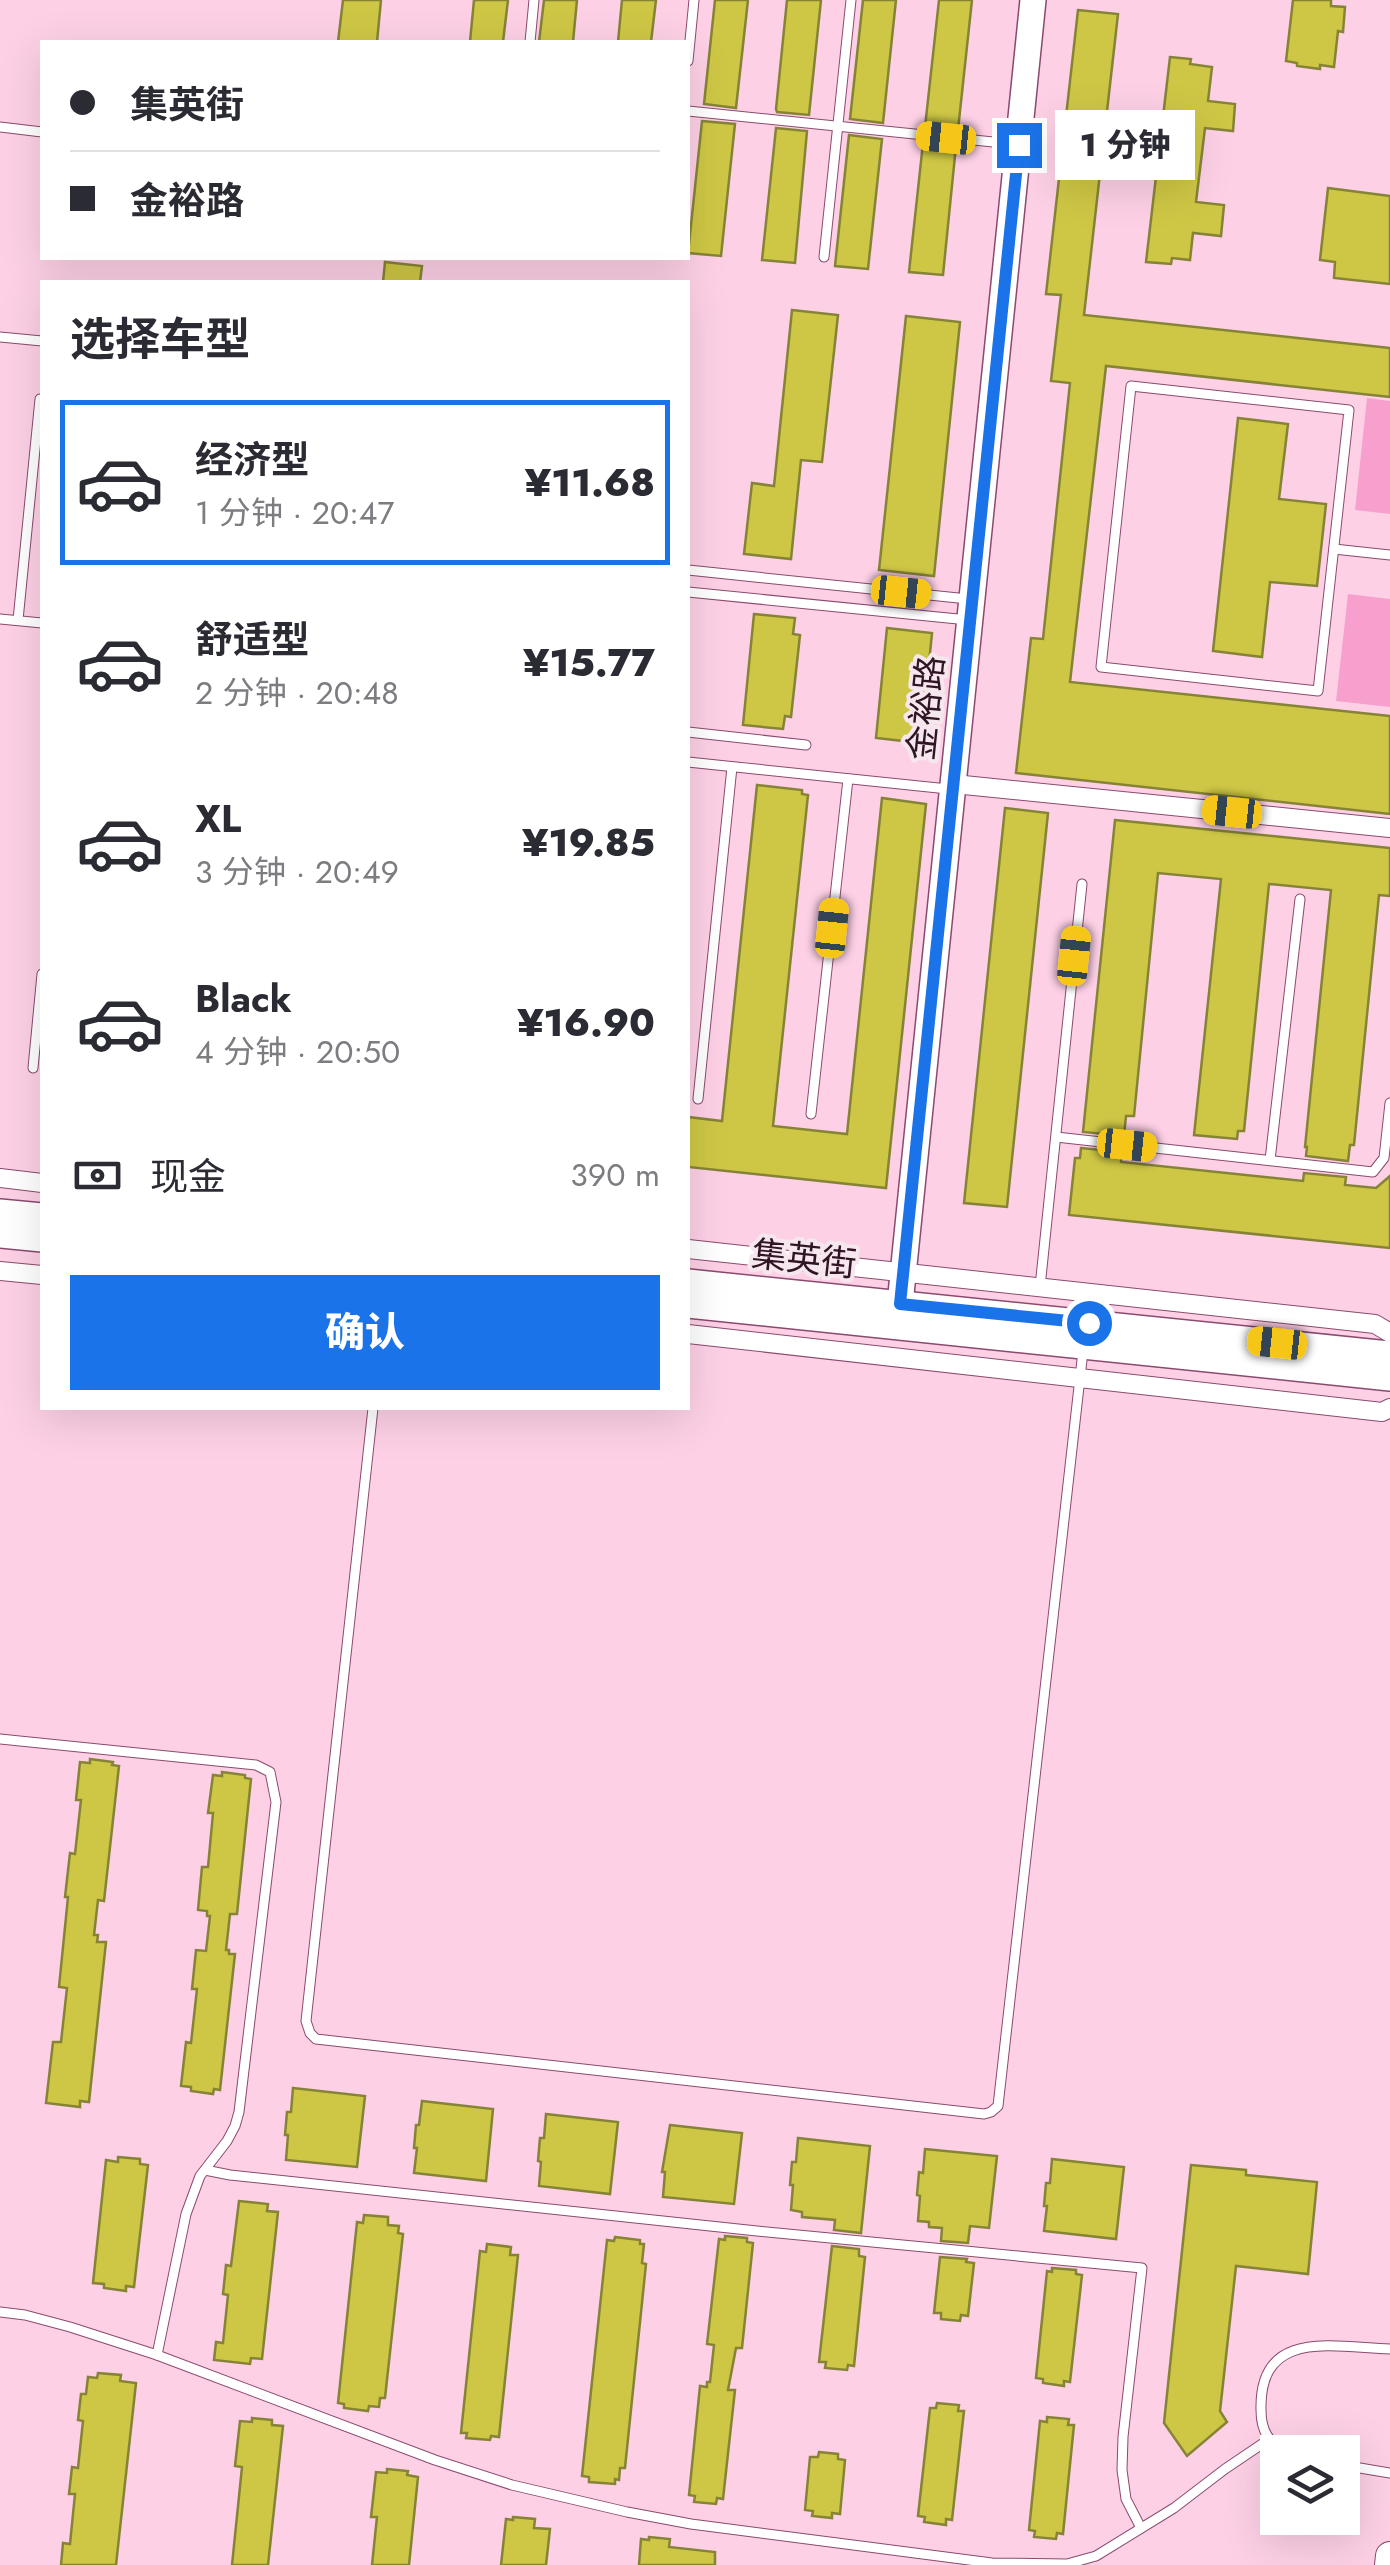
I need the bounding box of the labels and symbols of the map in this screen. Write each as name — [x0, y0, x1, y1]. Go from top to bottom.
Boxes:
callout: 1 分钟 — [1054, 110, 1194, 180]
car — [915, 120, 977, 156]
route end — [997, 123, 1042, 168]
car — [870, 574, 932, 610]
street label: 金裕路 — [896, 653, 956, 763]
car — [1201, 794, 1263, 830]
car — [814, 897, 850, 959]
car — [1056, 925, 1092, 987]
car — [1096, 1127, 1158, 1163]
street label: 集英街 — [749, 1229, 859, 1289]
route start — [1067, 1301, 1112, 1346]
car — [1246, 1325, 1308, 1361]

